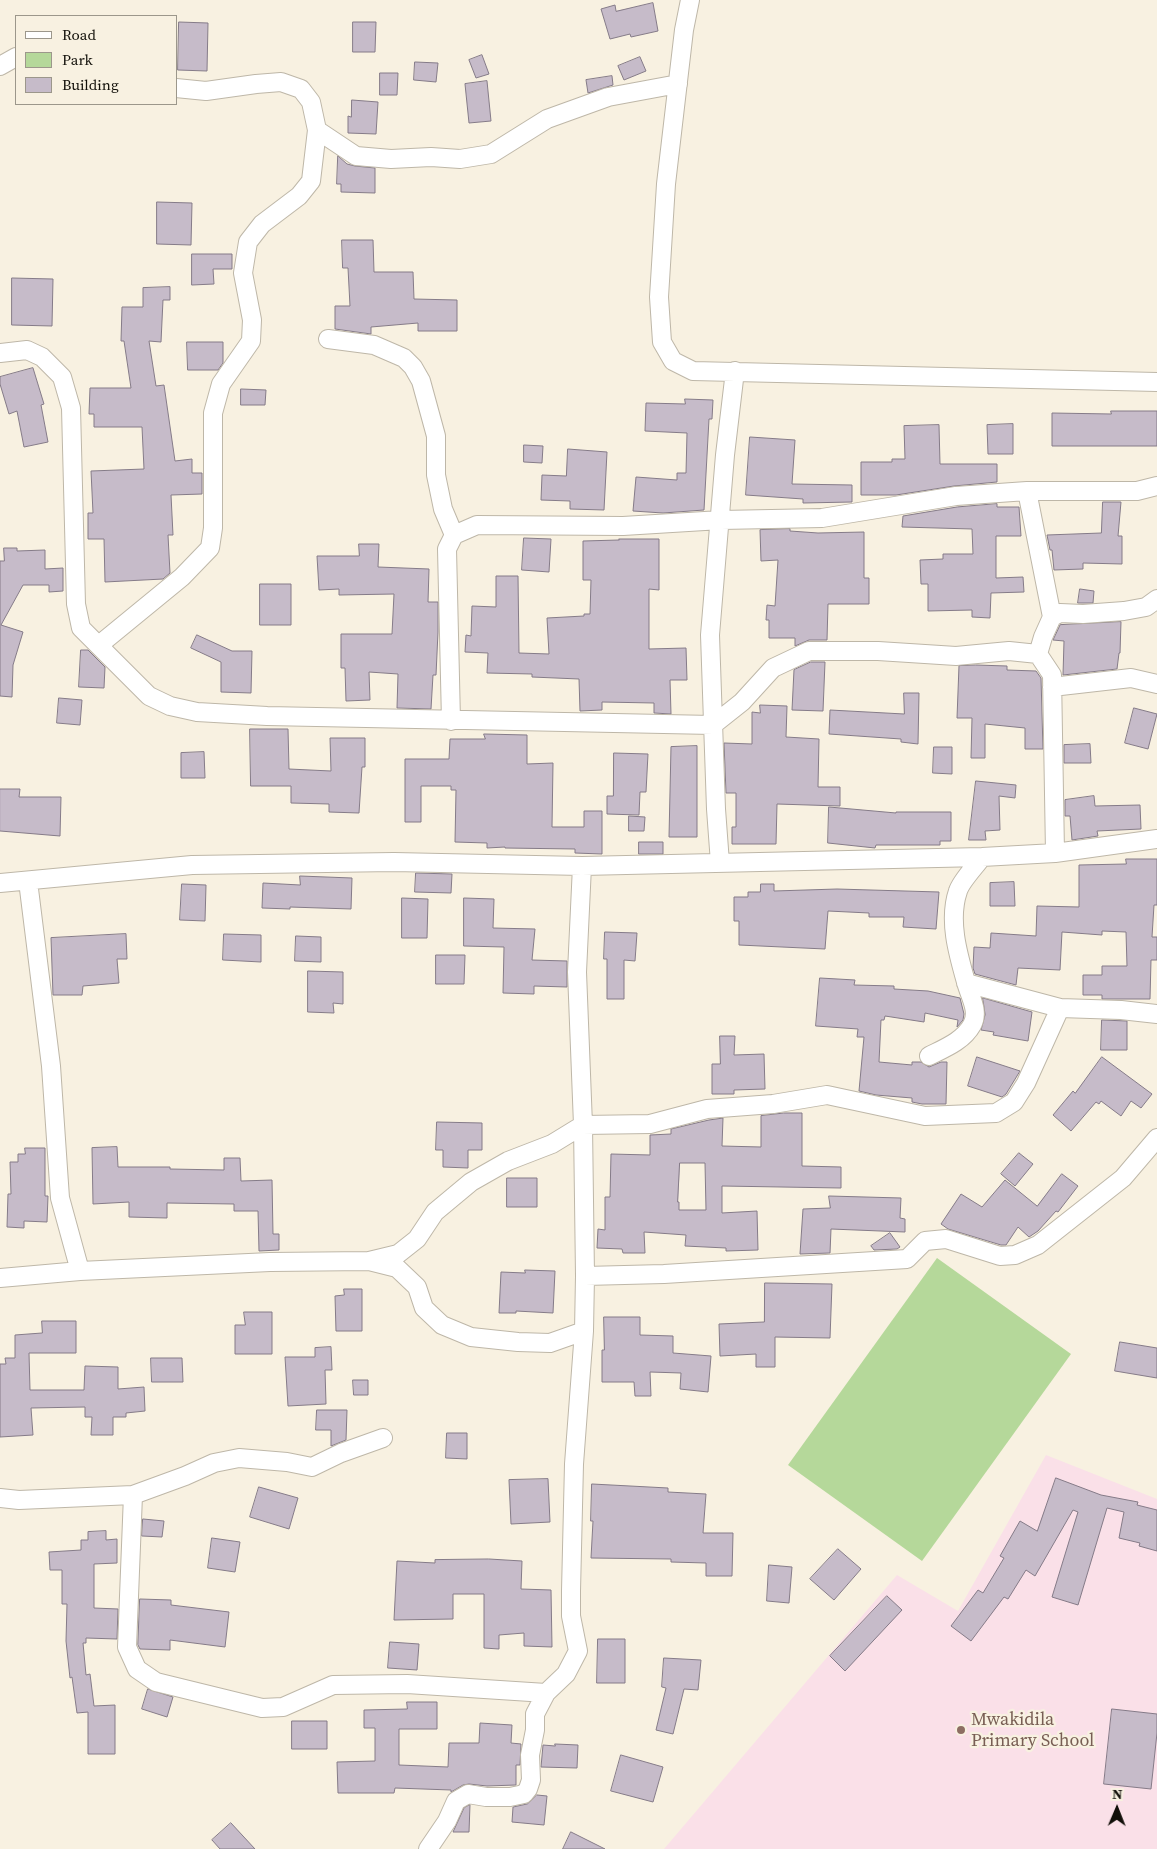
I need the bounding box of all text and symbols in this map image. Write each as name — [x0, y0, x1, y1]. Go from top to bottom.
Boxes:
legend — [15, 15, 178, 105]
text: Road — [62, 24, 96, 45]
text: Park — [62, 49, 93, 70]
text: Building — [62, 74, 119, 95]
place label: Mwakidila Primary School — [971, 1709, 1094, 1752]
marker: Mwakidila Primary School — [955, 1724, 967, 1736]
north arrow — [1092, 1784, 1142, 1834]
text: N — [1112, 1784, 1123, 1804]

